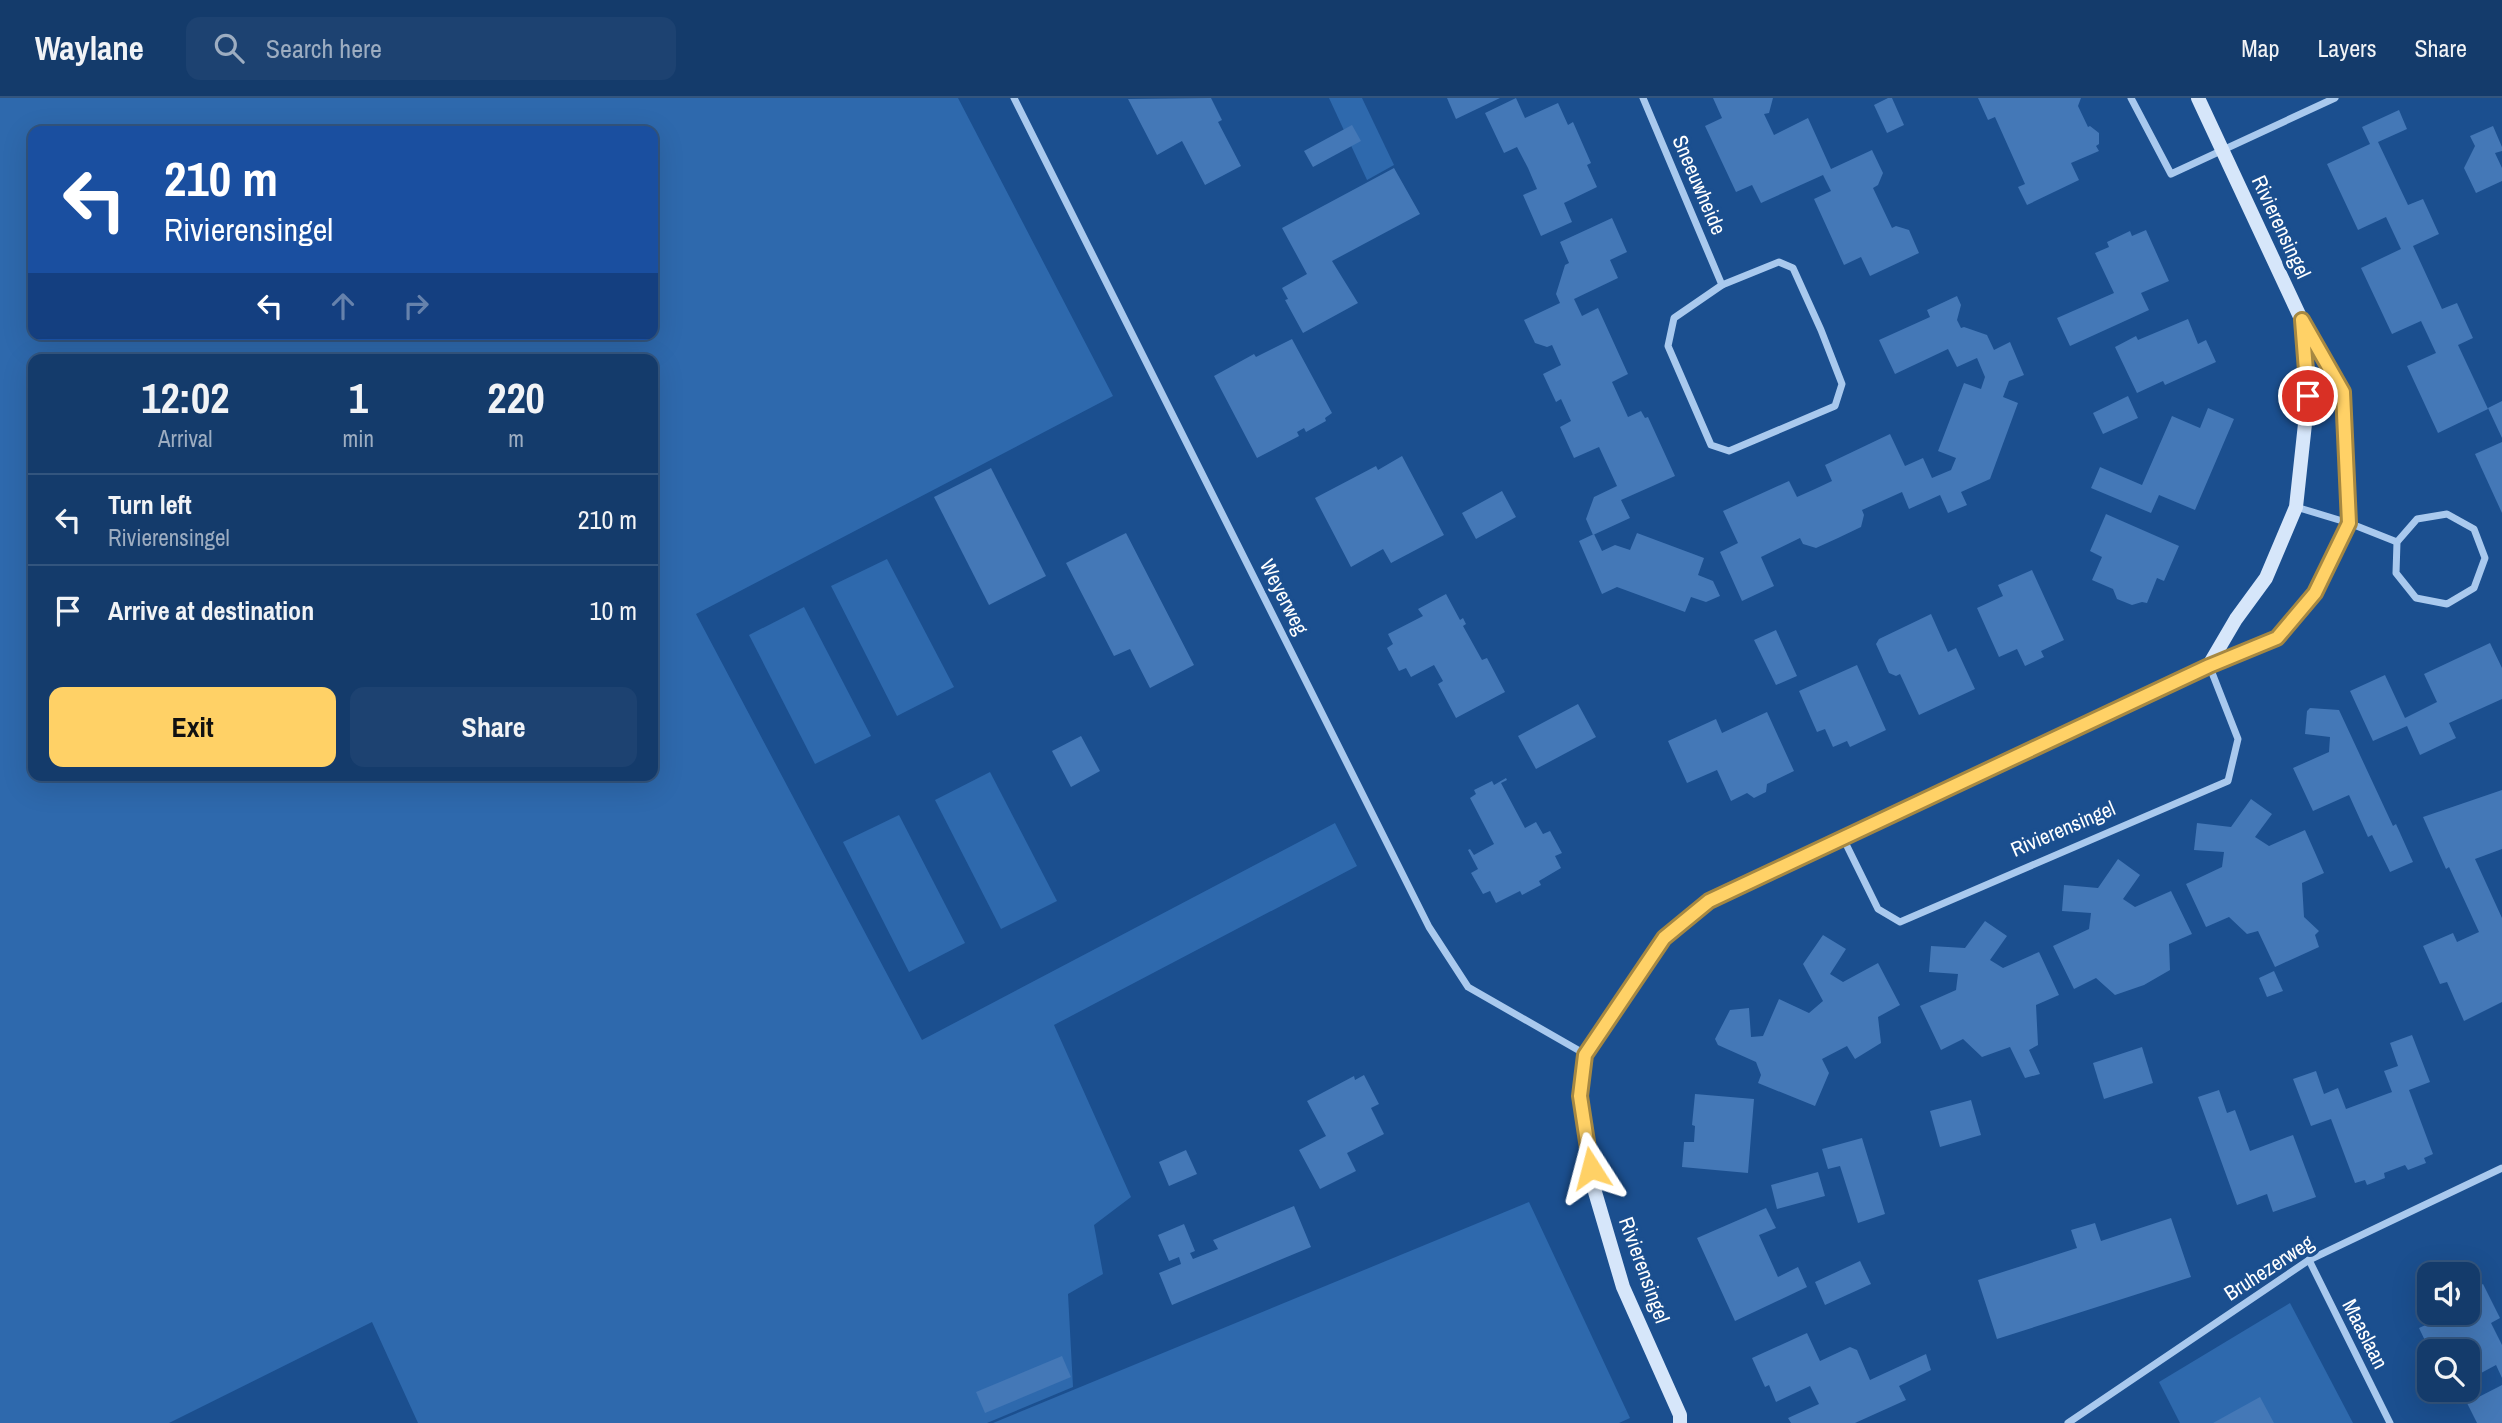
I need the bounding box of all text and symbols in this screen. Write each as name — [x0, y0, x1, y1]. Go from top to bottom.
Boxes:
search box — [186, 17, 676, 80]
text: Waylane — [35, 26, 144, 70]
icon: search — [210, 29, 248, 67]
text: Search here — [266, 31, 382, 66]
text: Map — [2241, 32, 2279, 64]
text: Layers — [2317, 32, 2376, 64]
text: Share — [2414, 32, 2467, 64]
street label: Sneeuwheide — [1666, 131, 1733, 239]
text: 210 m — [164, 145, 278, 211]
icon: left — [49, 154, 140, 245]
street label: Rivierensingel — [2245, 170, 2318, 283]
text: Rivierensingel — [164, 208, 333, 251]
icon: left — [251, 287, 289, 325]
icon: ahead — [324, 287, 362, 325]
icon: right — [397, 287, 435, 325]
pin — [2278, 366, 2338, 426]
text: 12:02 — [141, 370, 229, 426]
text: 1 — [349, 370, 368, 426]
text: 220 — [487, 370, 545, 426]
icon: arrive — [2289, 377, 2327, 415]
text: Arrival — [158, 423, 213, 454]
text: min — [343, 423, 374, 454]
text: m — [508, 423, 524, 454]
text: Turn left — [108, 487, 192, 522]
icon: left — [49, 501, 87, 539]
text: 210 m — [578, 502, 637, 537]
text: Rivierensingel — [108, 522, 230, 553]
street label: Weyerweg — [1253, 554, 1316, 640]
icon: arrive — [49, 592, 87, 630]
text: Arrive at destination — [108, 593, 314, 628]
text: 10 m — [590, 593, 637, 628]
button: Exit — [49, 687, 336, 767]
button: Share — [350, 687, 637, 767]
street label: Rivierensingel — [2006, 794, 2120, 864]
position arrow — [1554, 1131, 1628, 1205]
street label: Rivierensingel — [1612, 1213, 1677, 1327]
street label: Bruhezerweg — [2218, 1228, 2320, 1307]
map controls — [2417, 1262, 2480, 1402]
button: sound — [2417, 1262, 2480, 1325]
street label: Maaslaan — [2336, 1294, 2395, 1374]
button: search — [2417, 1339, 2480, 1402]

